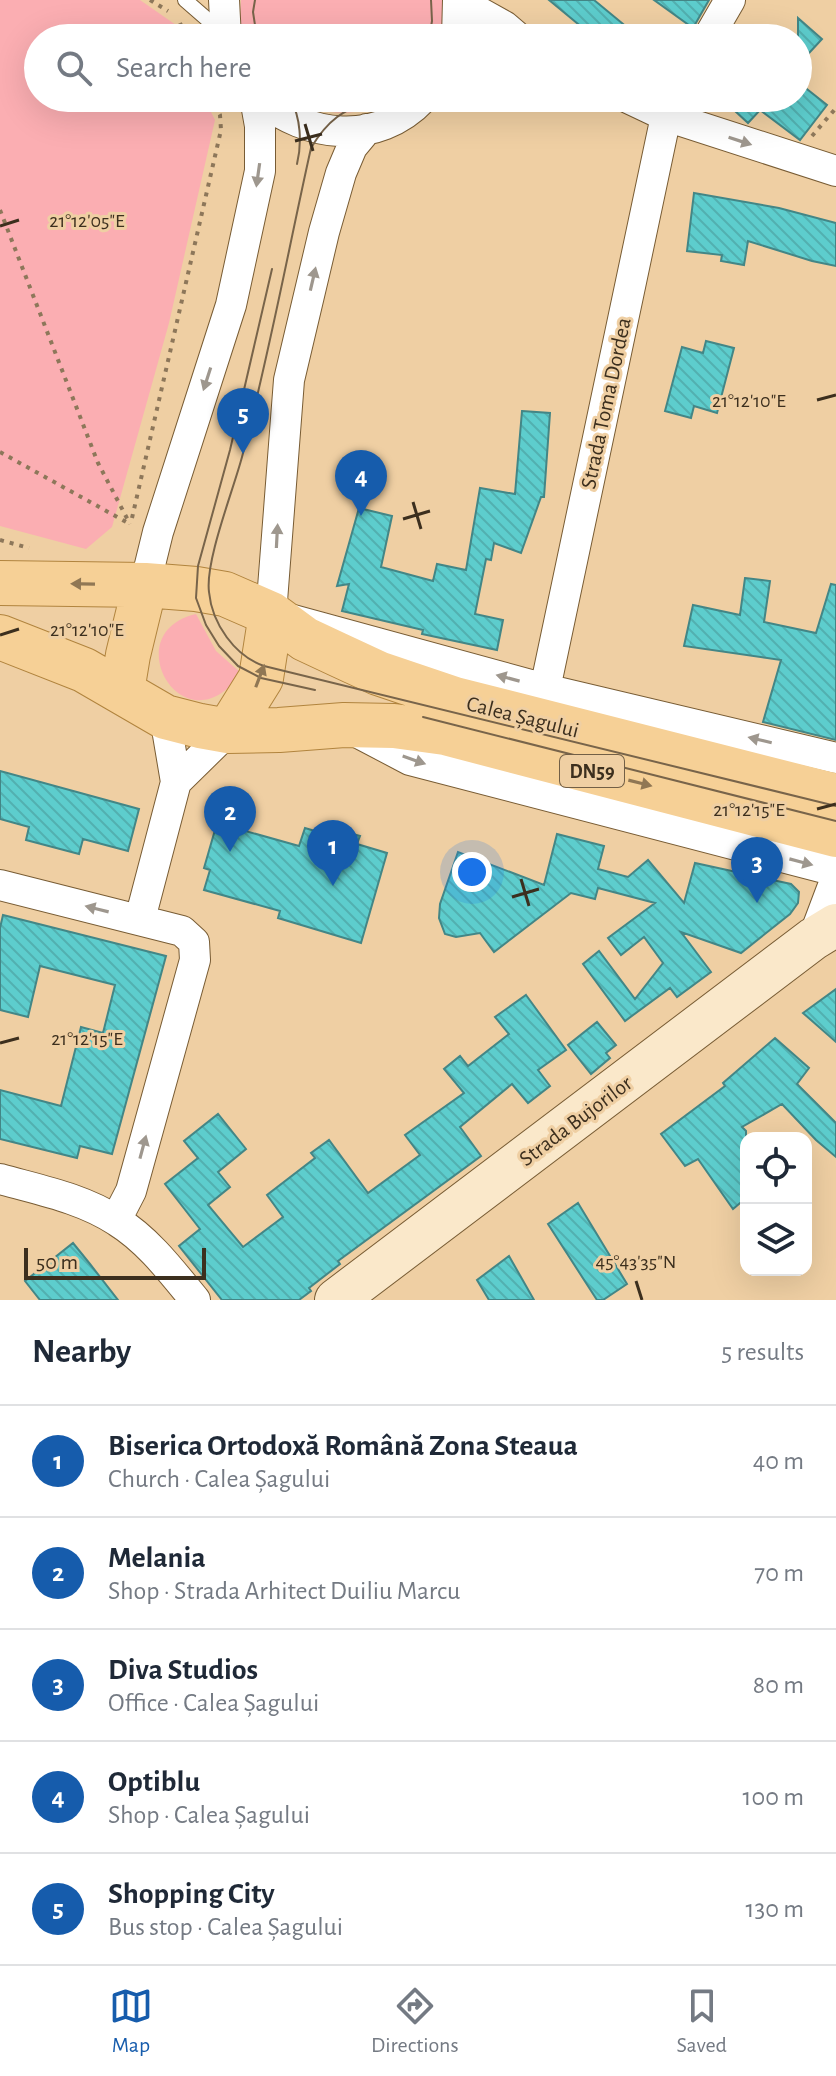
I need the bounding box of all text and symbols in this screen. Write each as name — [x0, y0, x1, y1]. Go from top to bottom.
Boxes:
search box — [24, 24, 812, 112]
icon: search — [52, 46, 96, 90]
text: Search here — [116, 53, 252, 83]
one-way arrow — [728, 135, 752, 147]
one-way arrow — [251, 163, 264, 188]
text: 21°12'05"E — [49, 211, 125, 231]
one-way arrow — [307, 266, 319, 291]
street label: Strada Toma Dordea — [577, 316, 635, 491]
one-way arrow — [200, 368, 213, 392]
pin: 5 — [217, 388, 269, 454]
text: 21°12'10"E — [712, 391, 786, 411]
pin: 4 — [335, 450, 387, 516]
one-way arrow — [270, 523, 283, 548]
one-way arrow — [70, 578, 95, 591]
text: 21°12'10"E — [50, 620, 124, 640]
one-way arrow — [254, 664, 267, 688]
one-way arrow — [495, 672, 520, 684]
street label: Calea Șagului — [464, 692, 581, 743]
one-way arrow — [747, 733, 772, 746]
one-way arrow — [402, 754, 426, 766]
road number: DN59 — [560, 755, 624, 787]
one-way arrow — [627, 778, 652, 790]
pin: 2 — [204, 786, 256, 852]
text: 21°12'15"E — [713, 800, 785, 820]
pin: 1 — [307, 820, 359, 886]
pin: 3 — [731, 837, 783, 903]
your location — [452, 852, 492, 892]
one-way arrow — [788, 856, 813, 868]
one-way arrow — [85, 902, 110, 915]
text: 21°12'15"E — [51, 1029, 123, 1049]
street label: Strada Bujorilor — [515, 1072, 636, 1170]
map controls — [740, 1132, 812, 1276]
button: locate — [740, 1132, 812, 1204]
one-way arrow — [138, 1135, 150, 1160]
button: layers — [740, 1204, 812, 1276]
scale bar — [24, 1244, 206, 1280]
text: 50 m — [36, 1251, 78, 1273]
text: 45°43'35"N — [596, 1252, 676, 1272]
text: Nearby — [32, 1335, 131, 1369]
text: 5 results — [721, 1339, 804, 1365]
text: Biserica Ortodoxă Română Zona Steaua — [108, 1431, 578, 1461]
text: 1 — [53, 1448, 63, 1474]
text: 40 m — [753, 1448, 804, 1474]
text: Church · Calea Șagului — [108, 1466, 330, 1492]
text: Melania — [108, 1543, 206, 1573]
text: 2 — [52, 1560, 64, 1586]
text: 70 m — [754, 1560, 804, 1586]
text: Shop · Strada Arhitect Duiliu Marcu — [108, 1578, 460, 1604]
text: Diva Studios — [108, 1655, 258, 1685]
text: 3 — [52, 1672, 64, 1698]
text: 80 m — [753, 1672, 804, 1698]
text: Office · Calea Șagului — [108, 1690, 319, 1716]
text: Optiblu — [108, 1767, 200, 1797]
text: 4 — [51, 1784, 65, 1810]
text: 100 m — [743, 1784, 804, 1810]
text: Shop · Calea Șagului — [108, 1802, 310, 1828]
text: Shopping City — [108, 1879, 275, 1909]
text: 5 — [52, 1896, 64, 1922]
text: 130 m — [746, 1896, 804, 1922]
text: Bus stop · Calea Șagului — [108, 1914, 343, 1940]
tab: Map — [109, 1984, 153, 2058]
tab: Directions — [371, 1984, 459, 2058]
tab: Saved — [677, 1984, 727, 2058]

